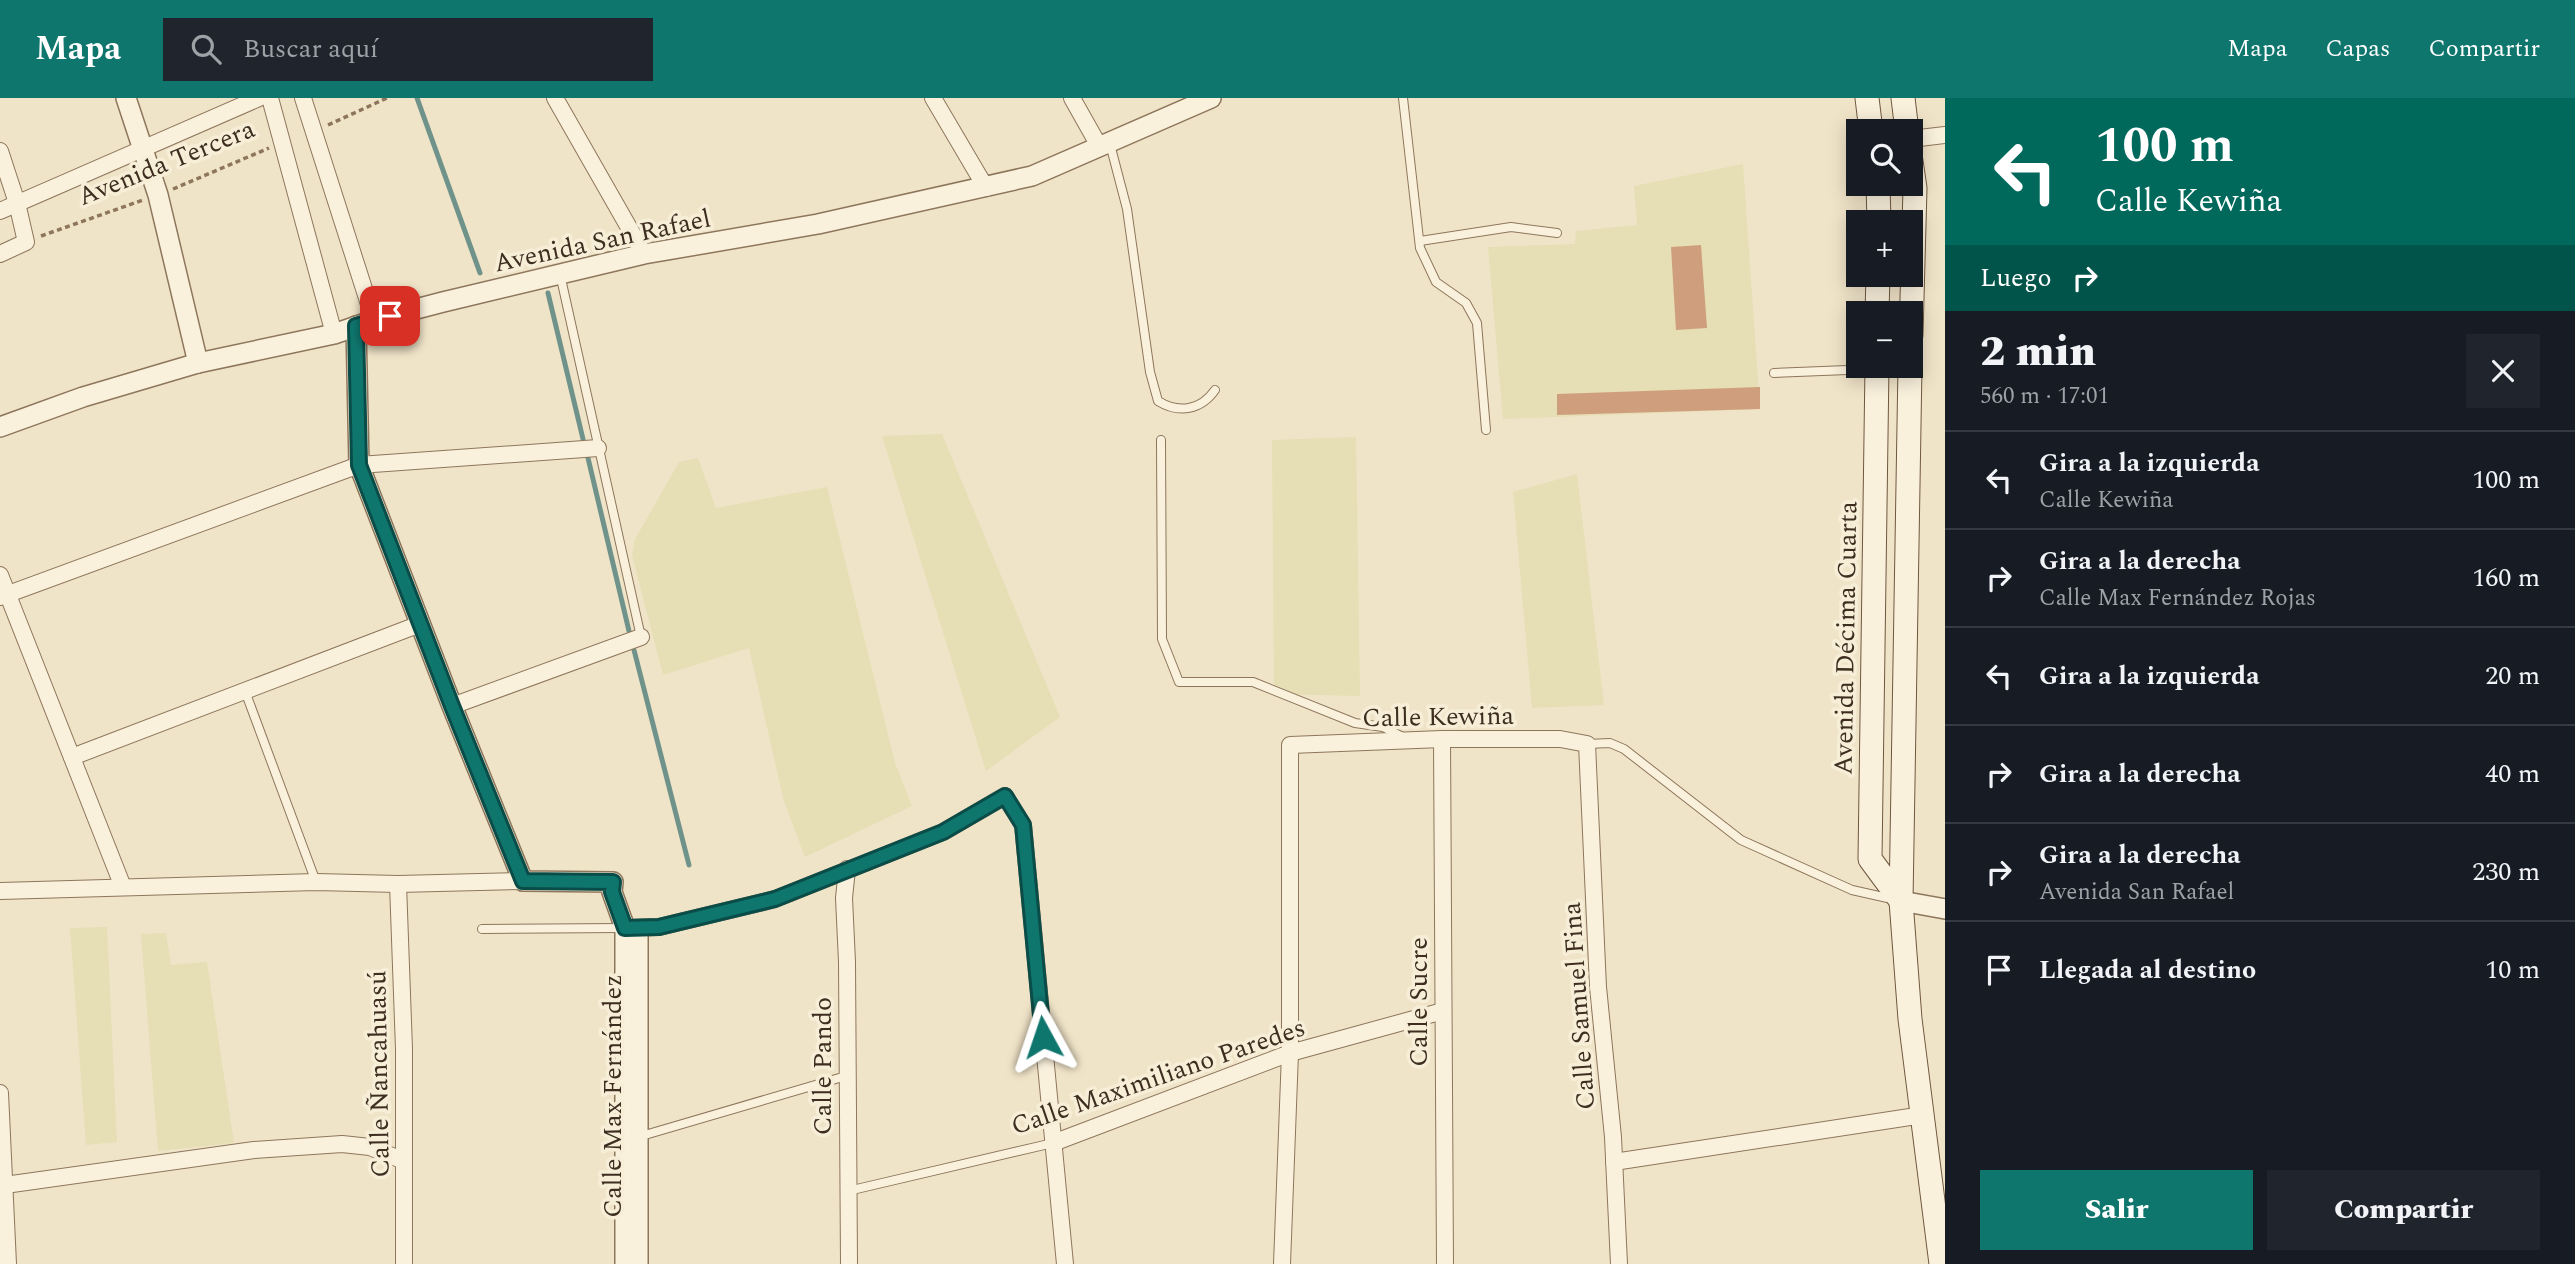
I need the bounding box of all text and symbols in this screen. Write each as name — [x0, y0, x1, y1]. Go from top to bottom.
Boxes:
search box — [163, 18, 653, 81]
text: Mapa — [35, 24, 121, 74]
text: Buscar aquí — [243, 29, 378, 69]
icon: search — [187, 30, 225, 68]
text: Mapa — [2227, 31, 2287, 67]
text: Capas — [2325, 31, 2390, 67]
text: Compartir — [2428, 31, 2540, 67]
street label: Avenida Tercera — [72, 109, 261, 217]
text: 100 m — [2095, 109, 2234, 184]
map controls — [1846, 119, 1923, 378]
button: search — [1846, 119, 1923, 196]
icon: left — [1980, 126, 2071, 217]
text: Calle Kewiña — [2095, 177, 2282, 226]
street label: Avenida San Rafael — [490, 198, 714, 283]
button: + — [1846, 210, 1923, 287]
text: Luego — [1980, 258, 2052, 298]
icon: right — [2066, 259, 2104, 297]
pin — [360, 286, 420, 346]
icon: arrive — [371, 297, 409, 335]
button: − — [1846, 301, 1923, 378]
text: 2 min — [1980, 321, 2096, 384]
button: close — [2466, 334, 2540, 408]
text: 560 m · 17:01 — [1980, 379, 2109, 414]
text: Gira a la izquierda — [2039, 443, 2260, 483]
text: 100 m — [2472, 460, 2540, 500]
icon: left — [1980, 461, 2018, 499]
text: Calle Kewiña — [2039, 483, 2173, 518]
street label: Avenida Décima Cuarta — [1824, 501, 1868, 775]
text: Gira a la derecha — [2039, 541, 2241, 581]
text: 160 m — [2472, 558, 2540, 598]
icon: right — [1980, 559, 2018, 597]
text: Calle Max Fernández Rojas — [2039, 581, 2316, 616]
text: Gira a la izquierda — [2039, 656, 2260, 696]
text: 20 m — [2485, 656, 2540, 696]
icon: left — [1980, 657, 2018, 695]
street label: Calle Kewiña — [1362, 696, 1515, 738]
text: Gira a la derecha — [2039, 754, 2241, 794]
text: 40 m — [2485, 754, 2540, 794]
icon: right — [1980, 755, 2018, 793]
text: Gira a la derecha — [2039, 835, 2241, 875]
text: 230 m — [2472, 852, 2540, 892]
icon: right — [1980, 853, 2018, 891]
text: Avenida San Rafael — [2039, 875, 2234, 910]
street label: Calle Samuel Fina — [1552, 900, 1606, 1111]
street label: Calle Sucre — [1399, 937, 1439, 1067]
text: Llegada al destino — [2039, 950, 2256, 990]
text: 10 m — [2485, 950, 2540, 990]
icon: arrive — [1980, 951, 2018, 989]
street label: Calle Ñancahuasú — [357, 970, 401, 1178]
street label: Calle Max Fernández — [593, 974, 633, 1218]
street label: Calle Pando — [803, 997, 843, 1135]
position arrow — [1006, 1000, 1080, 1074]
street label: Calle Maximiliano Paredes — [1006, 1008, 1311, 1146]
button: Salir — [1980, 1170, 2253, 1250]
button: Compartir — [2267, 1170, 2540, 1250]

